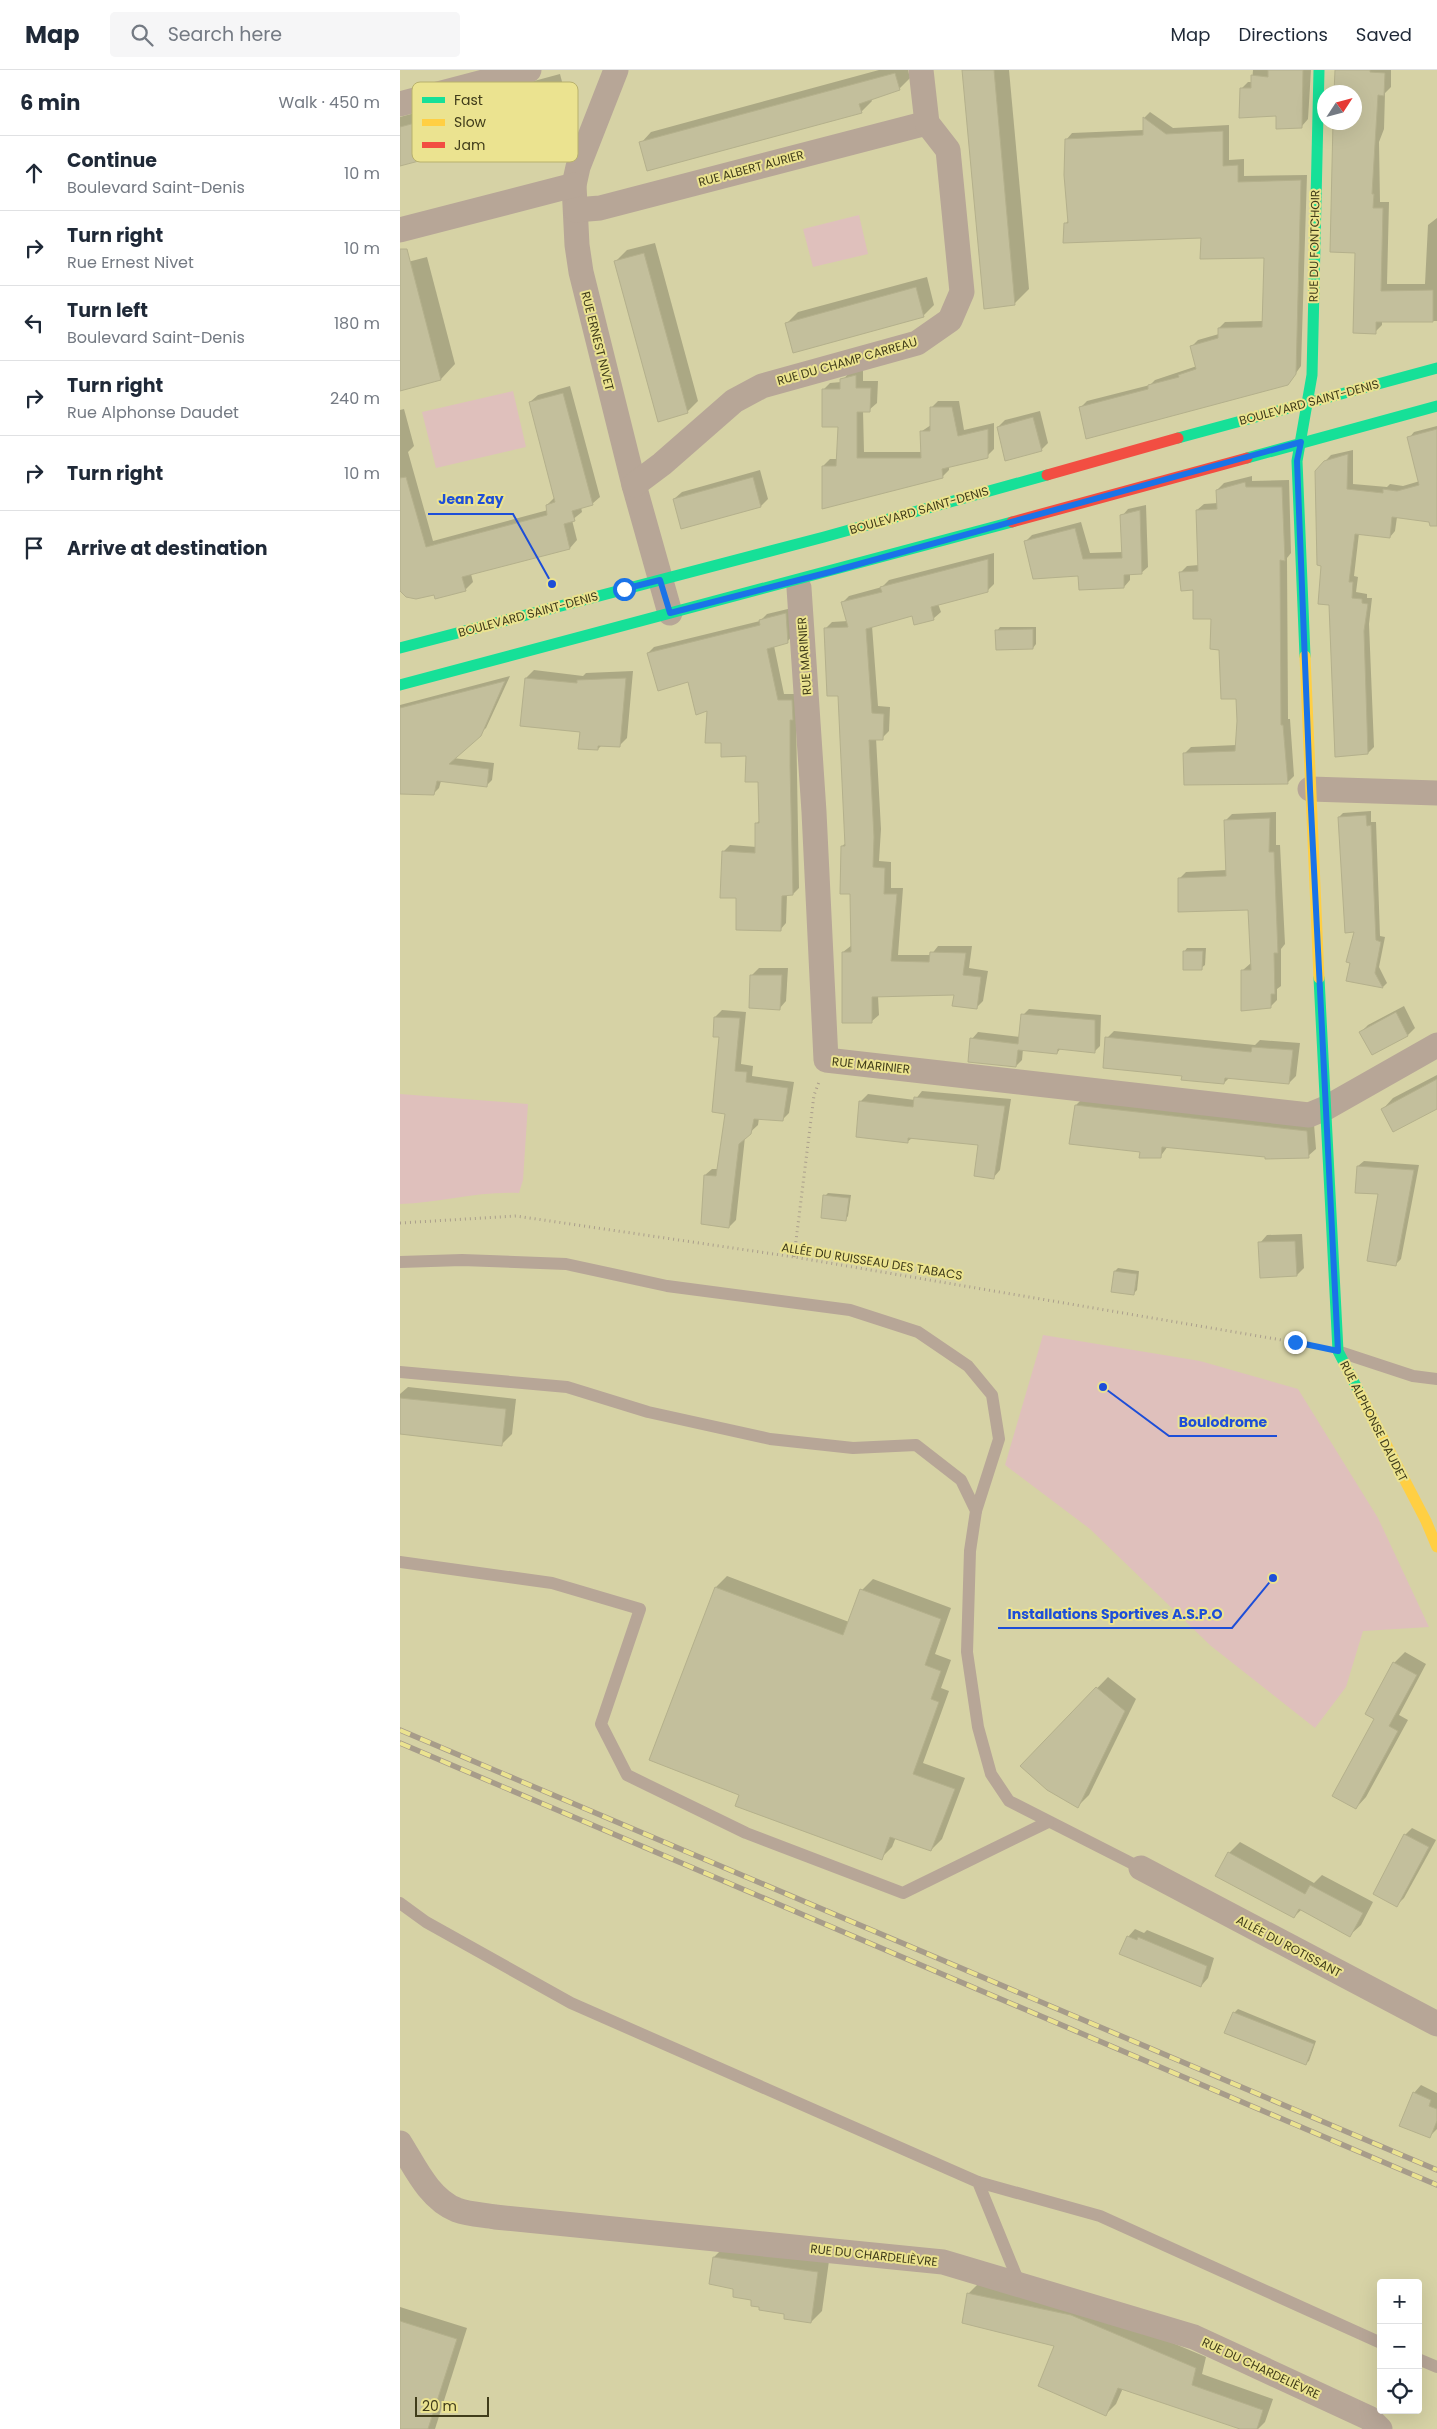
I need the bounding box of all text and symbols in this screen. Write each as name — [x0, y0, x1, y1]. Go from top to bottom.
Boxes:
search box — [110, 12, 460, 57]
text: Map — [25, 18, 80, 51]
icon: search — [128, 21, 156, 49]
text: Search here — [168, 21, 282, 48]
text: Map — [1171, 22, 1210, 47]
text: Directions — [1238, 22, 1328, 47]
text: Saved — [1356, 22, 1412, 47]
legend — [412, 82, 578, 162]
north arrow — [1317, 85, 1362, 130]
text: 6 min — [20, 88, 80, 117]
text: Fast — [454, 90, 483, 110]
text: Walk · 450 m — [279, 91, 380, 114]
text: Slow — [454, 112, 487, 132]
text: Jam — [454, 135, 485, 155]
street label: RUE ALBERT AURIER — [696, 146, 806, 190]
text: Continue — [67, 147, 157, 174]
icon: ahead — [20, 159, 48, 187]
text: 10 m — [344, 162, 380, 185]
text: Boulevard Saint-Denis — [67, 176, 245, 199]
street label: RUE DU FONTCHOIR — [1305, 190, 1323, 302]
text: Turn right — [67, 222, 163, 249]
icon: right — [20, 234, 48, 262]
text: 10 m — [344, 237, 380, 260]
text: Rue Ernest Nivet — [67, 251, 194, 274]
street label: RUE ERNEST NIVET — [577, 290, 619, 393]
text: Turn left — [67, 297, 148, 324]
icon: left — [20, 309, 48, 337]
text: 180 m — [334, 312, 380, 335]
text: Boulevard Saint-Denis — [67, 326, 245, 349]
street label: RUE DU CHAMP CARREAU — [775, 333, 919, 389]
text: Turn right — [67, 372, 163, 399]
street label: BOULEVARD SAINT-DENIS — [1237, 375, 1381, 429]
icon: right — [20, 384, 48, 412]
text: 240 m — [330, 387, 380, 410]
text: Rue Alphonse Daudet — [67, 401, 239, 424]
icon: right — [20, 459, 48, 487]
text: Turn right — [67, 460, 163, 487]
text: 10 m — [344, 462, 380, 485]
street label: BOULEVARD SAINT-DENIS — [847, 482, 991, 538]
callout: Jean Zay — [428, 485, 513, 514]
text: Jean Zay — [438, 489, 504, 509]
icon: arrive — [20, 534, 48, 562]
text: Arrive at destination — [67, 535, 268, 562]
route start — [613, 578, 636, 601]
street label: BOULEVARD SAINT-DENIS — [456, 587, 600, 641]
street label: RUE MARINIER — [793, 616, 815, 696]
street label: RUE MARINIER — [831, 1052, 911, 1078]
street label: ALLÉE DU RUISSEAU DES TABACS — [780, 1238, 964, 1284]
route end — [1284, 1331, 1307, 1354]
street label: RUE ALPHONSE DAUDET — [1336, 1358, 1412, 1485]
callout: Boulodrome — [1169, 1407, 1277, 1436]
text: Boulodrome — [1179, 1412, 1268, 1432]
callout: Installations Sportives A.S.P.O — [998, 1599, 1232, 1628]
text: Installations Sportives A.S.P.O — [1008, 1604, 1222, 1624]
street label: ALLÉE DU ROTISSANT — [1233, 1911, 1345, 1981]
street label: RUE DU CHARDELIÈVRE — [809, 2240, 939, 2270]
map controls — [1377, 2279, 1422, 2414]
button: + — [1377, 2279, 1422, 2324]
button: − — [1377, 2324, 1422, 2369]
street label: RUE DU CHARDELIÈVRE — [1199, 2333, 1323, 2403]
button: locate — [1377, 2369, 1422, 2414]
scale bar — [415, 2394, 489, 2417]
text: 20 m — [422, 2396, 457, 2416]

